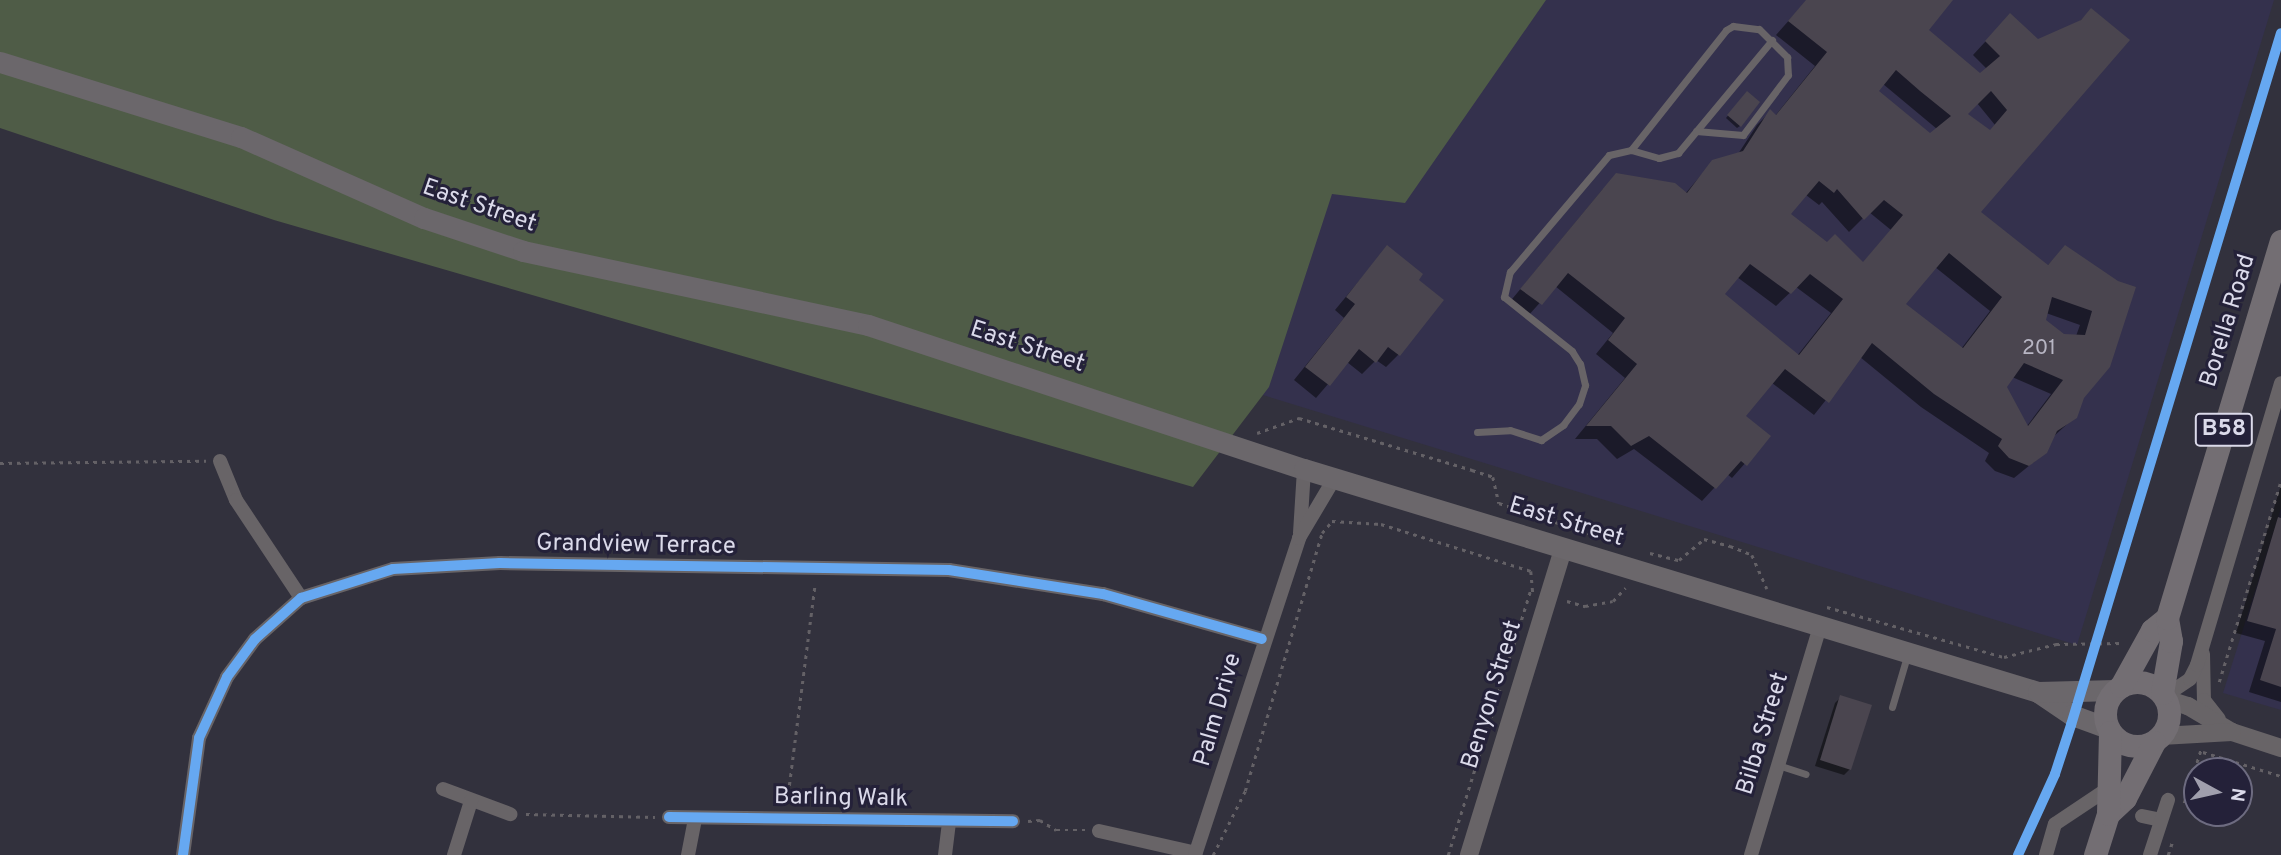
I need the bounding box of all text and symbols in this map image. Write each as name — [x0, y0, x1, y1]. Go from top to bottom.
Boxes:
street label: East Street — [418, 174, 540, 240]
street label: Borella Road — [2195, 251, 2263, 391]
street label: East Street — [966, 316, 1088, 380]
house number: 201 — [2022, 336, 2056, 362]
road number: B58 — [2194, 410, 2254, 450]
street label: East Street — [1505, 492, 1627, 554]
street label: Grandview Terrace — [535, 530, 737, 562]
street label: Benyon Street — [1457, 617, 1529, 773]
street label: Palm Drive — [1189, 650, 1249, 770]
street label: Bilba Street — [1732, 669, 1796, 799]
north arrow — [2183, 757, 2253, 827]
street label: Barling Walk — [773, 783, 909, 815]
text: N — [2224, 786, 2250, 803]

